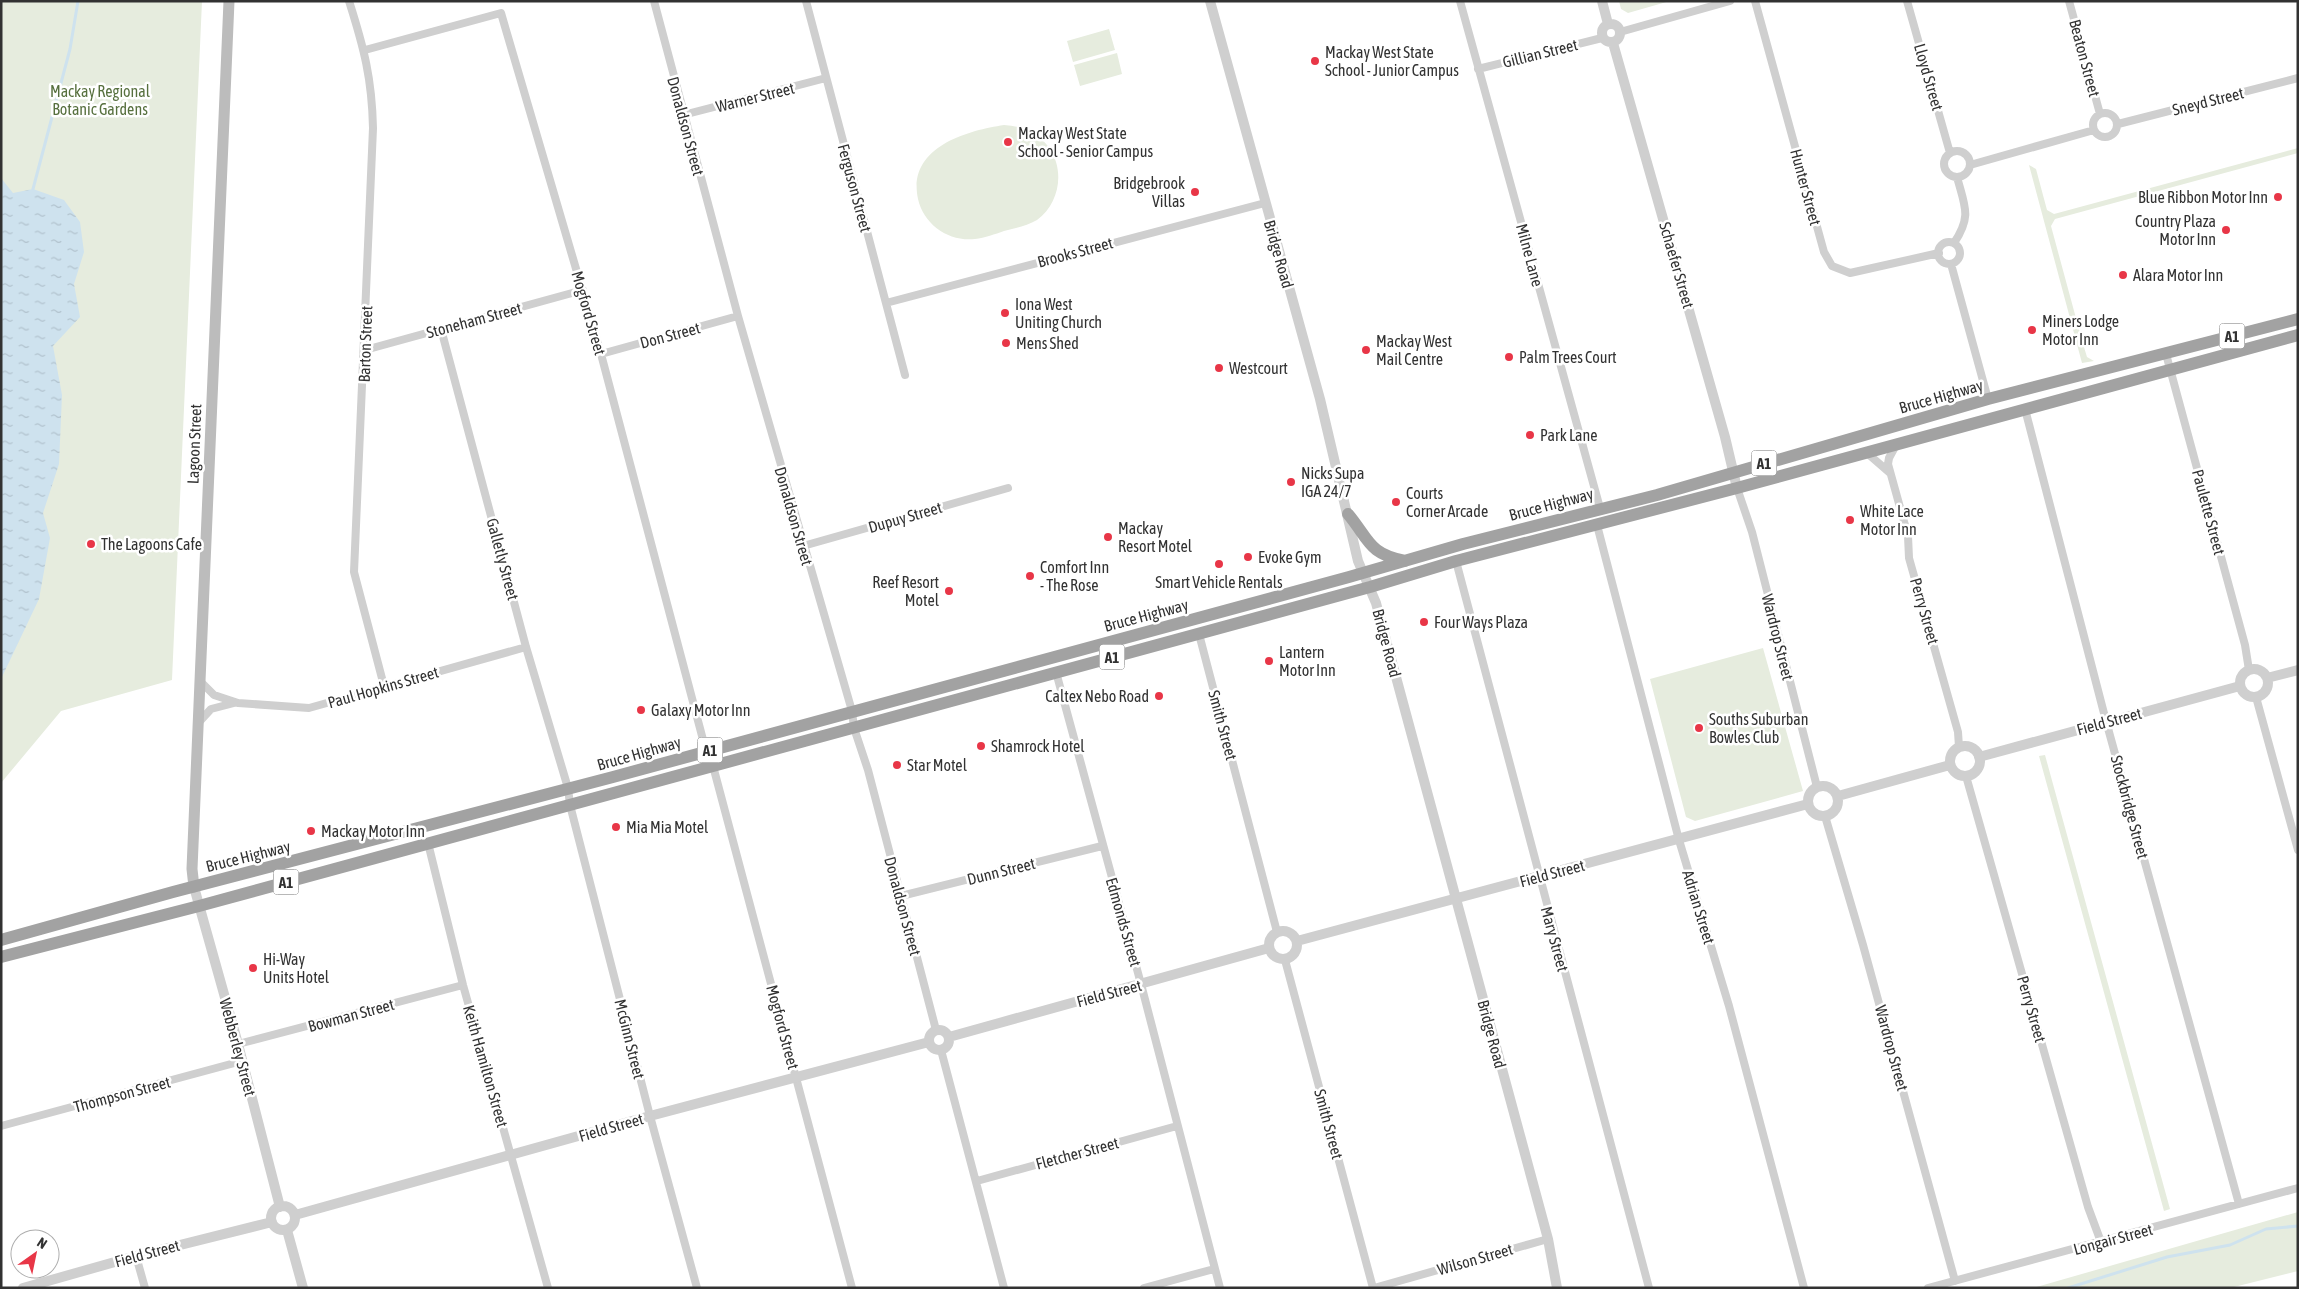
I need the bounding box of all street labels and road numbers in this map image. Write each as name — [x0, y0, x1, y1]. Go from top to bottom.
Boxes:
street label: Beaton Street — [2066, 17, 2104, 99]
street label: Gillian Street — [1501, 35, 1580, 71]
street label: Lloyd Street — [1910, 41, 1947, 113]
street label: Donaldson Street — [664, 75, 708, 178]
street label: Warner Street — [714, 78, 797, 115]
street label: Sneyd Street — [2170, 83, 2246, 120]
street label: Ferguson Street — [834, 142, 876, 235]
street label: Hunter Street — [1787, 147, 1825, 228]
street label: Bridge Road — [1260, 218, 1297, 290]
street label: Schaefer Street — [1656, 220, 1698, 311]
street label: Milne Lane — [1513, 222, 1547, 288]
street label: Brooks Street — [1035, 233, 1115, 271]
street label: Mogford Street — [567, 269, 610, 358]
street label: Stoneham Street — [424, 299, 524, 341]
street label: Barton Street — [355, 305, 375, 383]
street label: Don Street — [638, 318, 702, 352]
road number: A1 — [2220, 324, 2244, 348]
street label: Bruce Highway — [1897, 375, 1986, 418]
street label: Lagoon Street — [184, 403, 205, 484]
road number: A1 — [1752, 450, 1776, 476]
street label: Donaldson Street — [771, 465, 817, 568]
street label: Paulette Street — [2189, 467, 2229, 557]
street label: Bruce Highway — [1507, 484, 1596, 525]
street label: Dupuy Street — [866, 498, 945, 537]
street label: Galletly Street — [482, 516, 523, 603]
street label: Perry Street — [1906, 576, 1943, 647]
street label: Wardrop Street — [1758, 592, 1797, 682]
street label: Bruce Highway — [1102, 595, 1191, 636]
street label: Bridge Road — [1368, 607, 1405, 679]
road number: A1 — [1100, 644, 1124, 670]
street label: Paul Hopkins Street — [326, 662, 441, 712]
street label: Smith Street — [1205, 688, 1241, 762]
street label: Field Street — [2075, 704, 2144, 738]
street label: Bruce Highway — [595, 732, 684, 775]
road number: A1 — [698, 738, 722, 762]
street label: Stockbridge Street — [2107, 753, 2153, 861]
street label: Bruce Highway — [204, 837, 293, 876]
street label: Dunn Street — [965, 854, 1037, 888]
street label: Donaldson Street — [881, 855, 925, 958]
street label: Field Street — [1518, 856, 1587, 890]
street label: Adrian Street — [1679, 868, 1719, 946]
road number: A1 — [274, 870, 298, 894]
street label: Edmonds Street — [1103, 875, 1145, 969]
street label: Mary Street — [1537, 904, 1572, 974]
street label: Perry Street — [2013, 974, 2050, 1045]
street label: Field Street — [1075, 976, 1144, 1010]
street label: Mogford Street — [762, 983, 803, 1072]
street label: Bowman Street — [306, 995, 396, 1035]
street label: Webberley Street — [215, 996, 260, 1099]
street label: McGinn Street — [611, 997, 649, 1081]
street label: Bridge Road — [1473, 998, 1510, 1070]
street label: Keith Hamilton Street — [460, 1003, 512, 1130]
street label: Wardrop Street — [1871, 1003, 1912, 1093]
street label: Thompson Street — [72, 1072, 173, 1117]
street label: Smith Street — [1311, 1087, 1347, 1161]
street label: Field Street — [577, 1109, 646, 1145]
street label: Fletcher Street — [1034, 1133, 1121, 1173]
street label: Longair Street — [2071, 1220, 2155, 1259]
street label: Field Street — [113, 1236, 182, 1270]
street label: Wilson Street — [1435, 1240, 1515, 1278]

